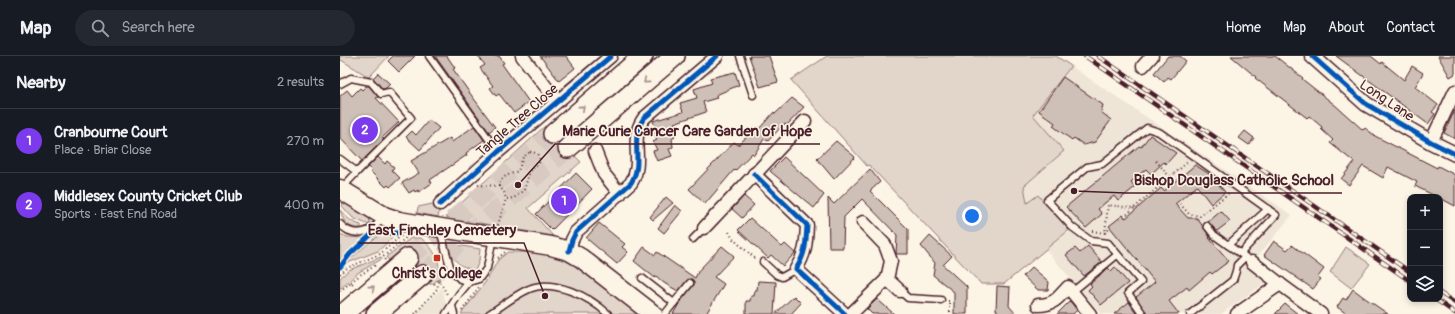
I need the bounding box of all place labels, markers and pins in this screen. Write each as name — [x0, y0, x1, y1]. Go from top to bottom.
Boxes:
pin: 2 — [352, 115, 378, 145]
callout: Marie Curie Cancer Care Garden of Hope — [555, 117, 820, 144]
callout: Bishop Douglass Catholic School — [1126, 166, 1342, 193]
pin: 1 — [551, 186, 577, 216]
callout: East Finchley Cemetery — [359, 216, 524, 243]
marker: Christ's College — [432, 253, 442, 263]
place label: Christ's College — [392, 265, 483, 282]

